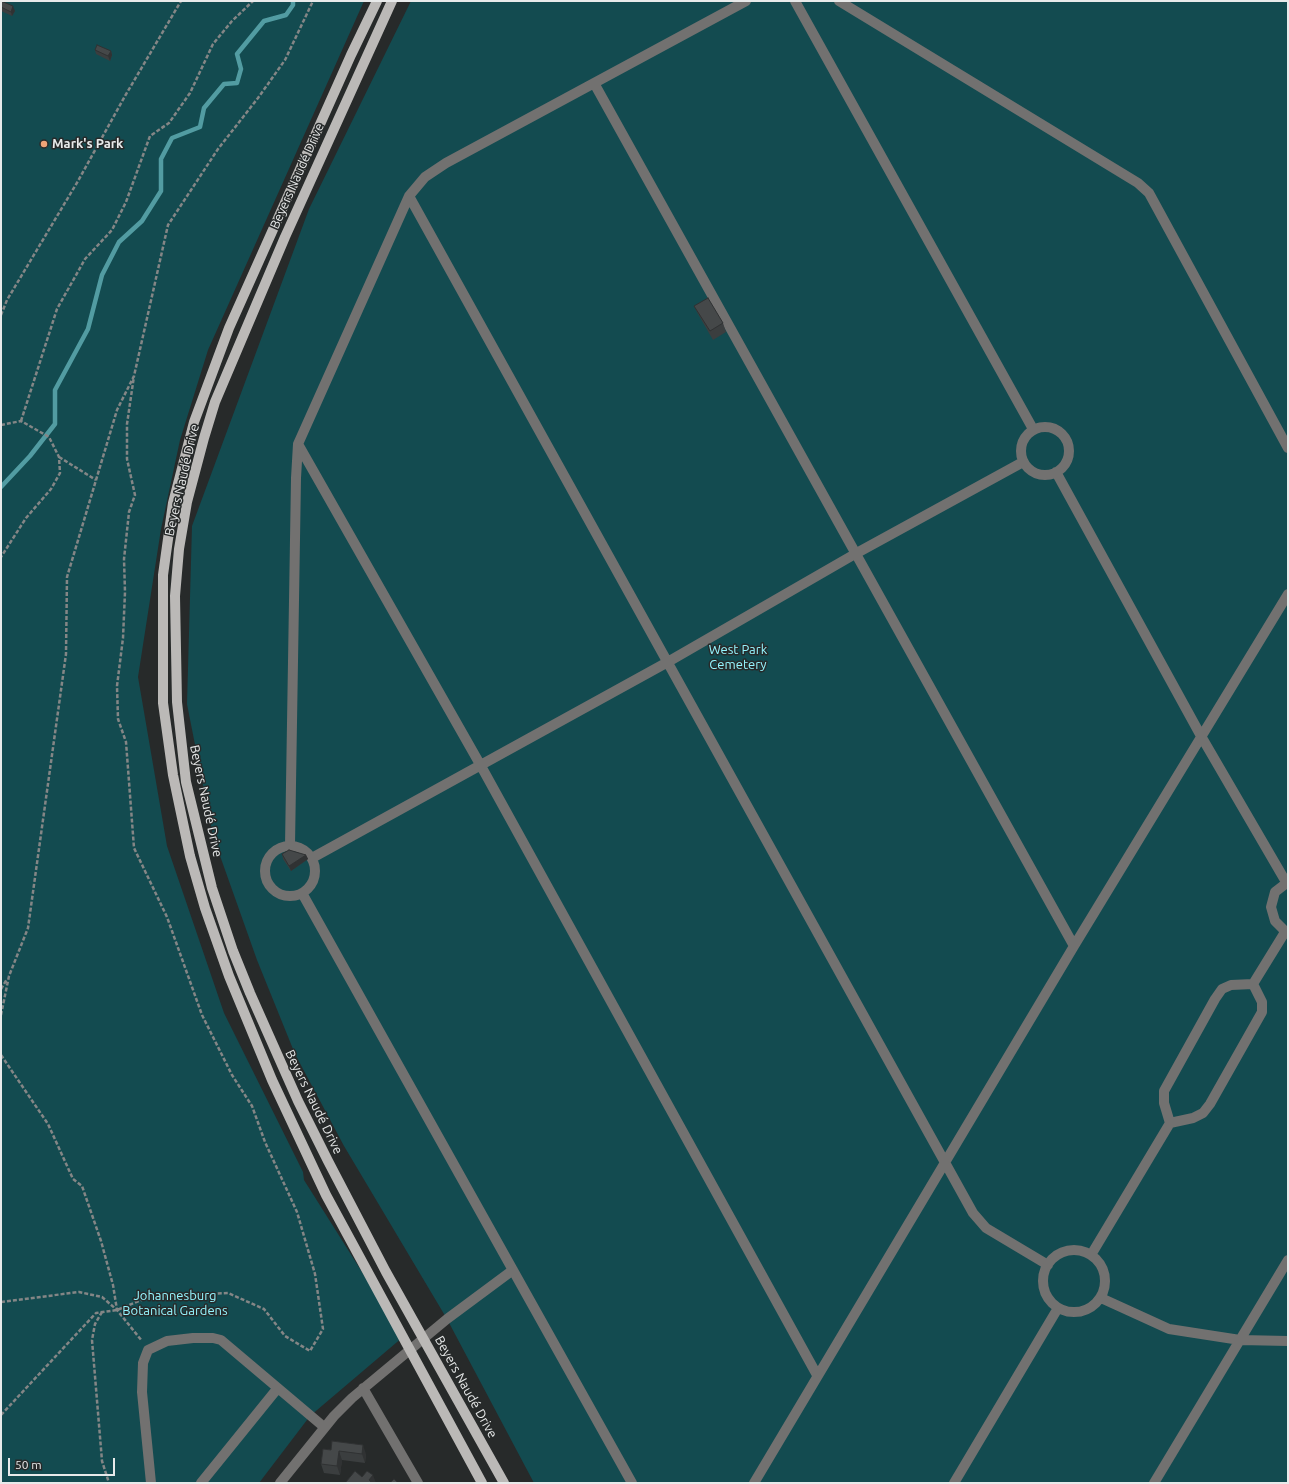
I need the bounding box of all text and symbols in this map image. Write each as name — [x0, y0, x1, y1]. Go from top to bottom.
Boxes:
street label: Beyers Naudé Drive — [267, 121, 327, 231]
place label: Mark's Park — [52, 136, 123, 152]
marker: Mark's Park — [39, 139, 49, 149]
street label: Beyers Naudé Drive — [162, 423, 202, 537]
park label: West Park Cemetery — [709, 642, 767, 673]
street label: Beyers Naudé Drive — [186, 743, 226, 859]
street label: Beyers Naudé Drive — [282, 1047, 346, 1157]
park label: Johannesburg Botanical Gardens — [122, 1288, 228, 1319]
street label: Beyers Naudé Drive — [431, 1333, 501, 1441]
scale bar — [10, 1450, 117, 1476]
text: 50 m — [15, 1458, 42, 1471]

